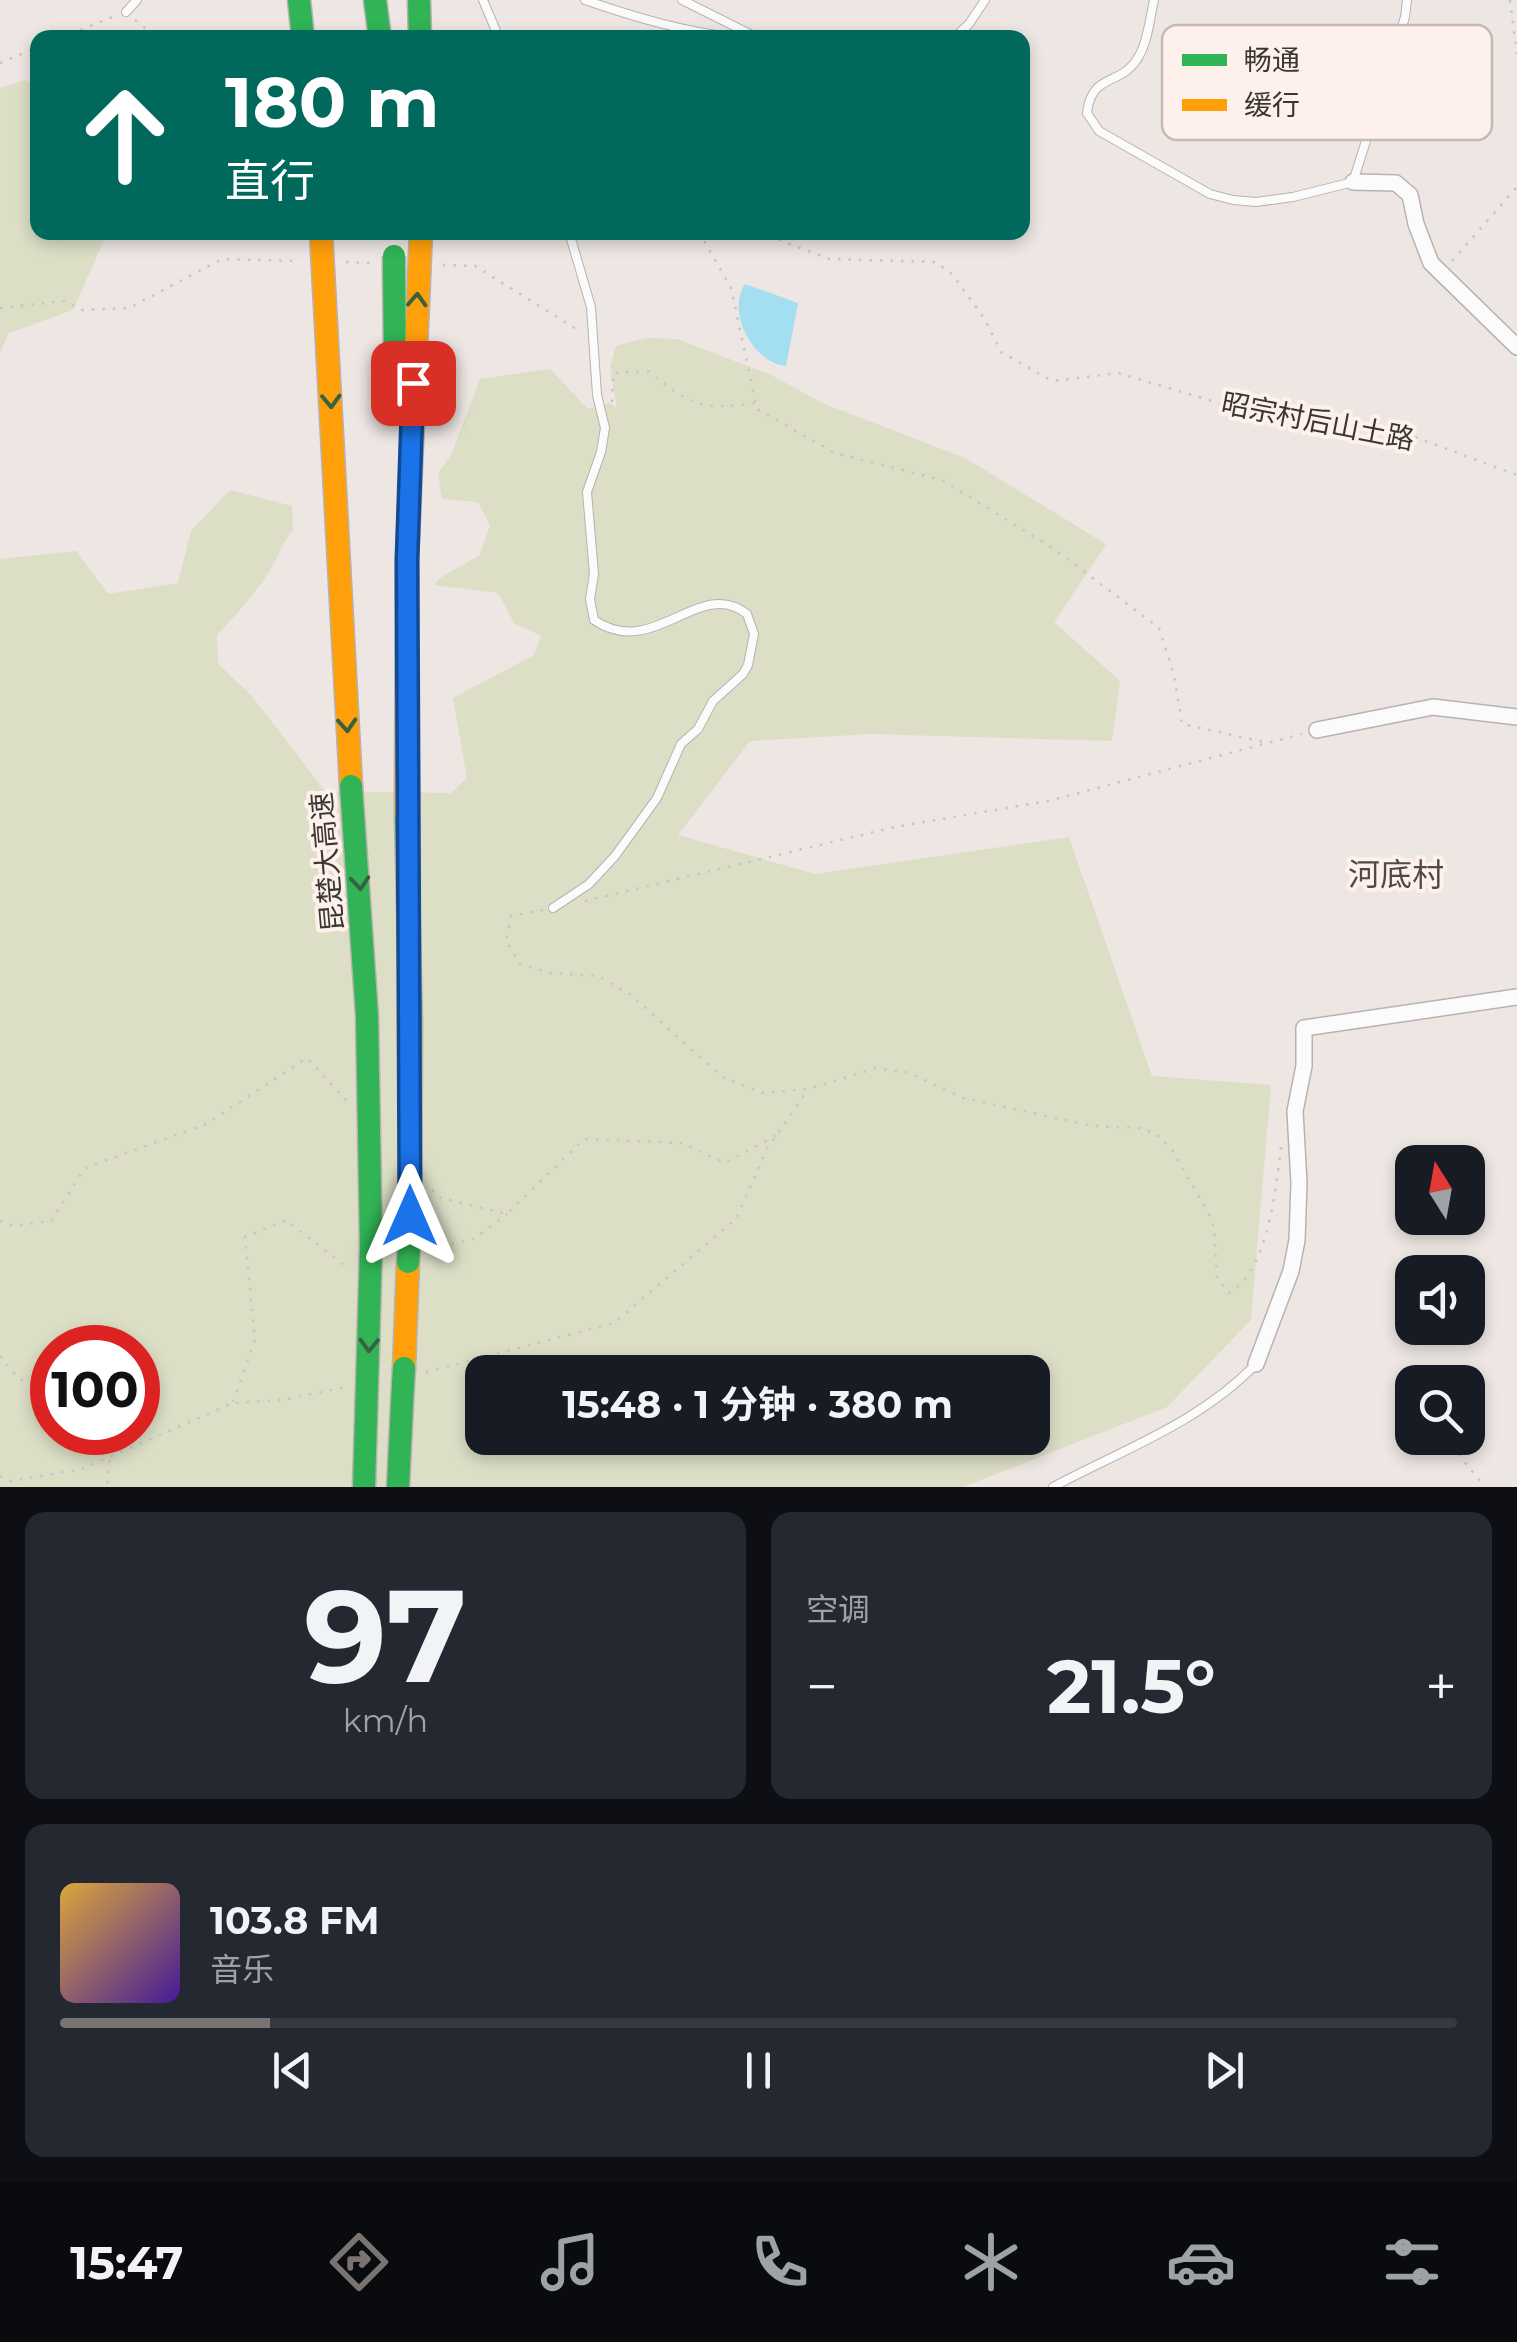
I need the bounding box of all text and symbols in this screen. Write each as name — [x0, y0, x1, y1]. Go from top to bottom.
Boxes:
legend — [1162, 25, 1492, 140]
text: 畅通 — [1244, 43, 1300, 77]
text: 180 m — [225, 59, 439, 145]
icon: ahead — [60, 70, 190, 200]
text: 缓行 — [1244, 88, 1300, 122]
text: 直行 — [225, 153, 315, 208]
one-way arrow — [406, 292, 427, 308]
pin — [371, 341, 456, 426]
icon: arrive — [386, 356, 441, 411]
street label: 昭宗村后山土路 — [1219, 386, 1417, 456]
one-way arrow — [320, 393, 341, 409]
one-way arrow — [336, 718, 357, 734]
street label: 昆楚大高速 — [304, 791, 350, 933]
district label: 河底村 — [1348, 855, 1444, 894]
one-way arrow — [348, 875, 370, 891]
north arrow — [1395, 1145, 1485, 1235]
map controls — [1395, 1145, 1485, 1455]
position arrow — [358, 1164, 462, 1268]
button: sound — [1395, 1255, 1485, 1345]
speed limit sign: 100 — [30, 1325, 160, 1455]
one-way arrow — [358, 1338, 380, 1353]
button: search — [1395, 1365, 1485, 1455]
text: 15:48 · 1 分钟 · 380 m — [562, 1381, 953, 1428]
text: 97 — [304, 1556, 467, 1715]
text: 空调 — [806, 1590, 870, 1629]
text: 21.5° — [1047, 1640, 1216, 1732]
text: − — [806, 1653, 838, 1720]
text: + — [1425, 1653, 1457, 1720]
text: km/h — [343, 1701, 428, 1740]
text: 103.8 FM — [210, 1897, 380, 1944]
text: 音乐 — [210, 1950, 274, 1989]
icon: previous — [265, 2043, 320, 2098]
icon: pause — [731, 2043, 786, 2098]
icon: next — [1197, 2043, 1252, 2098]
icon: directions — [324, 2227, 394, 2297]
icon: music — [535, 2227, 605, 2297]
icon: phone — [745, 2227, 815, 2297]
icon: climate — [956, 2227, 1026, 2297]
icon: car — [1166, 2227, 1236, 2297]
icon: filters — [1377, 2227, 1447, 2297]
text: 15:47 — [70, 2235, 184, 2290]

